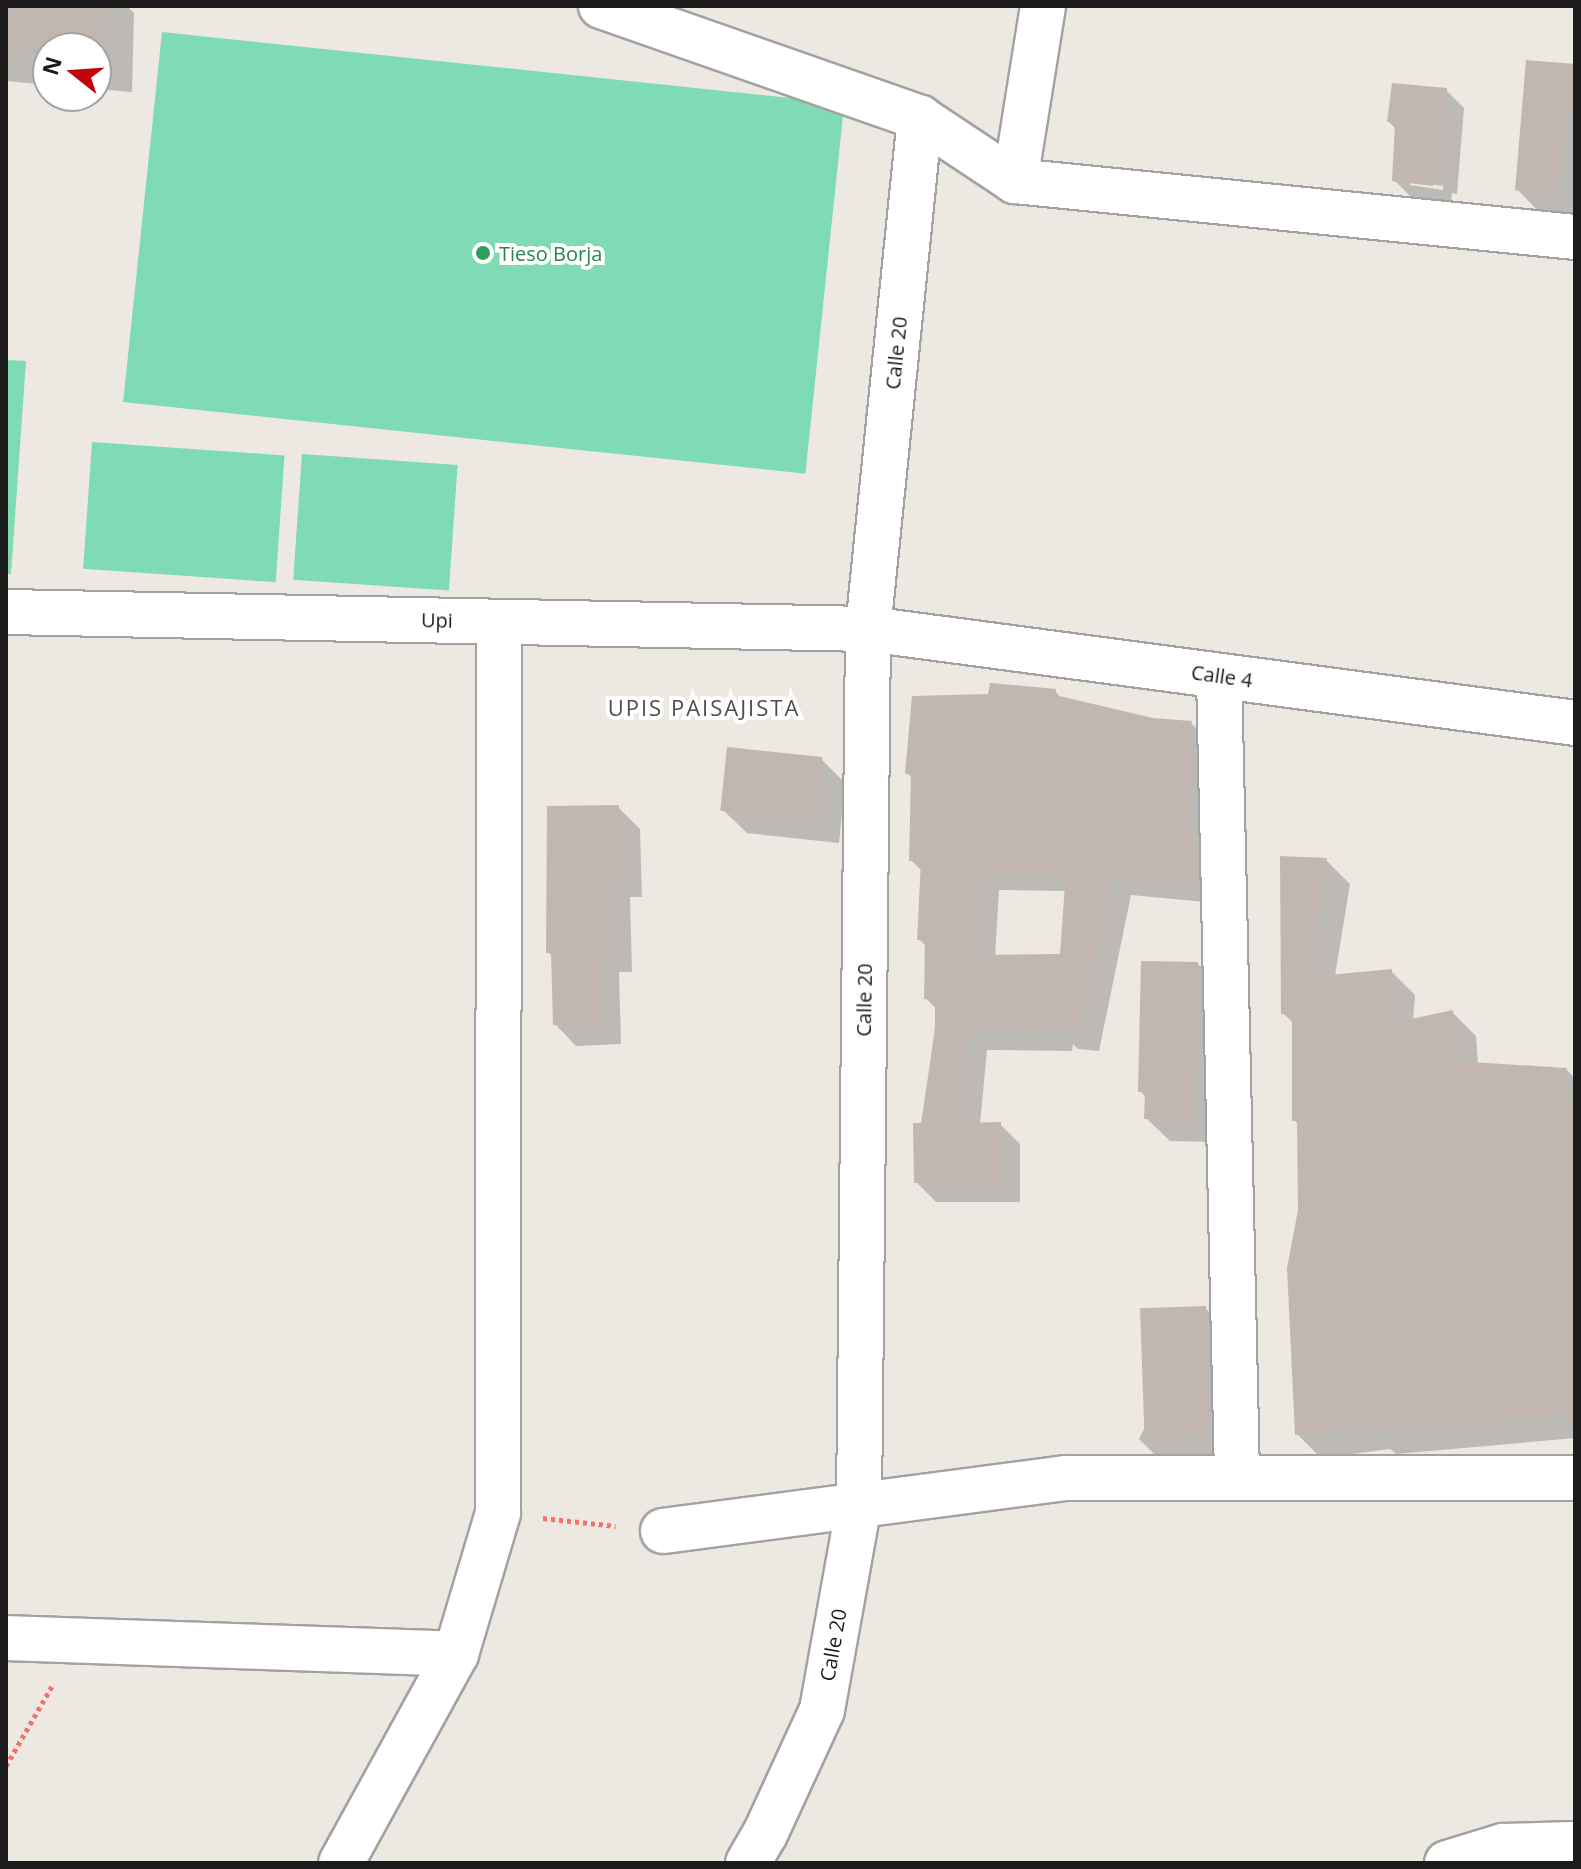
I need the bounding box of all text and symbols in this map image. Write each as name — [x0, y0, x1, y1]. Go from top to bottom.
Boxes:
north arrow — [32, 32, 112, 112]
text: N — [34, 53, 68, 79]
place label: Tieso Borja — [499, 241, 602, 265]
marker: Tieso Borja — [474, 244, 492, 262]
street label: Calle 20 — [880, 315, 912, 391]
street label: Upi — [421, 608, 453, 632]
street label: Calle 4 — [1190, 660, 1254, 692]
district label: UPIS PAISAJISTA — [608, 695, 800, 721]
street label: Calle 20 — [851, 963, 877, 1037]
street label: Calle 20 — [815, 1607, 851, 1683]

